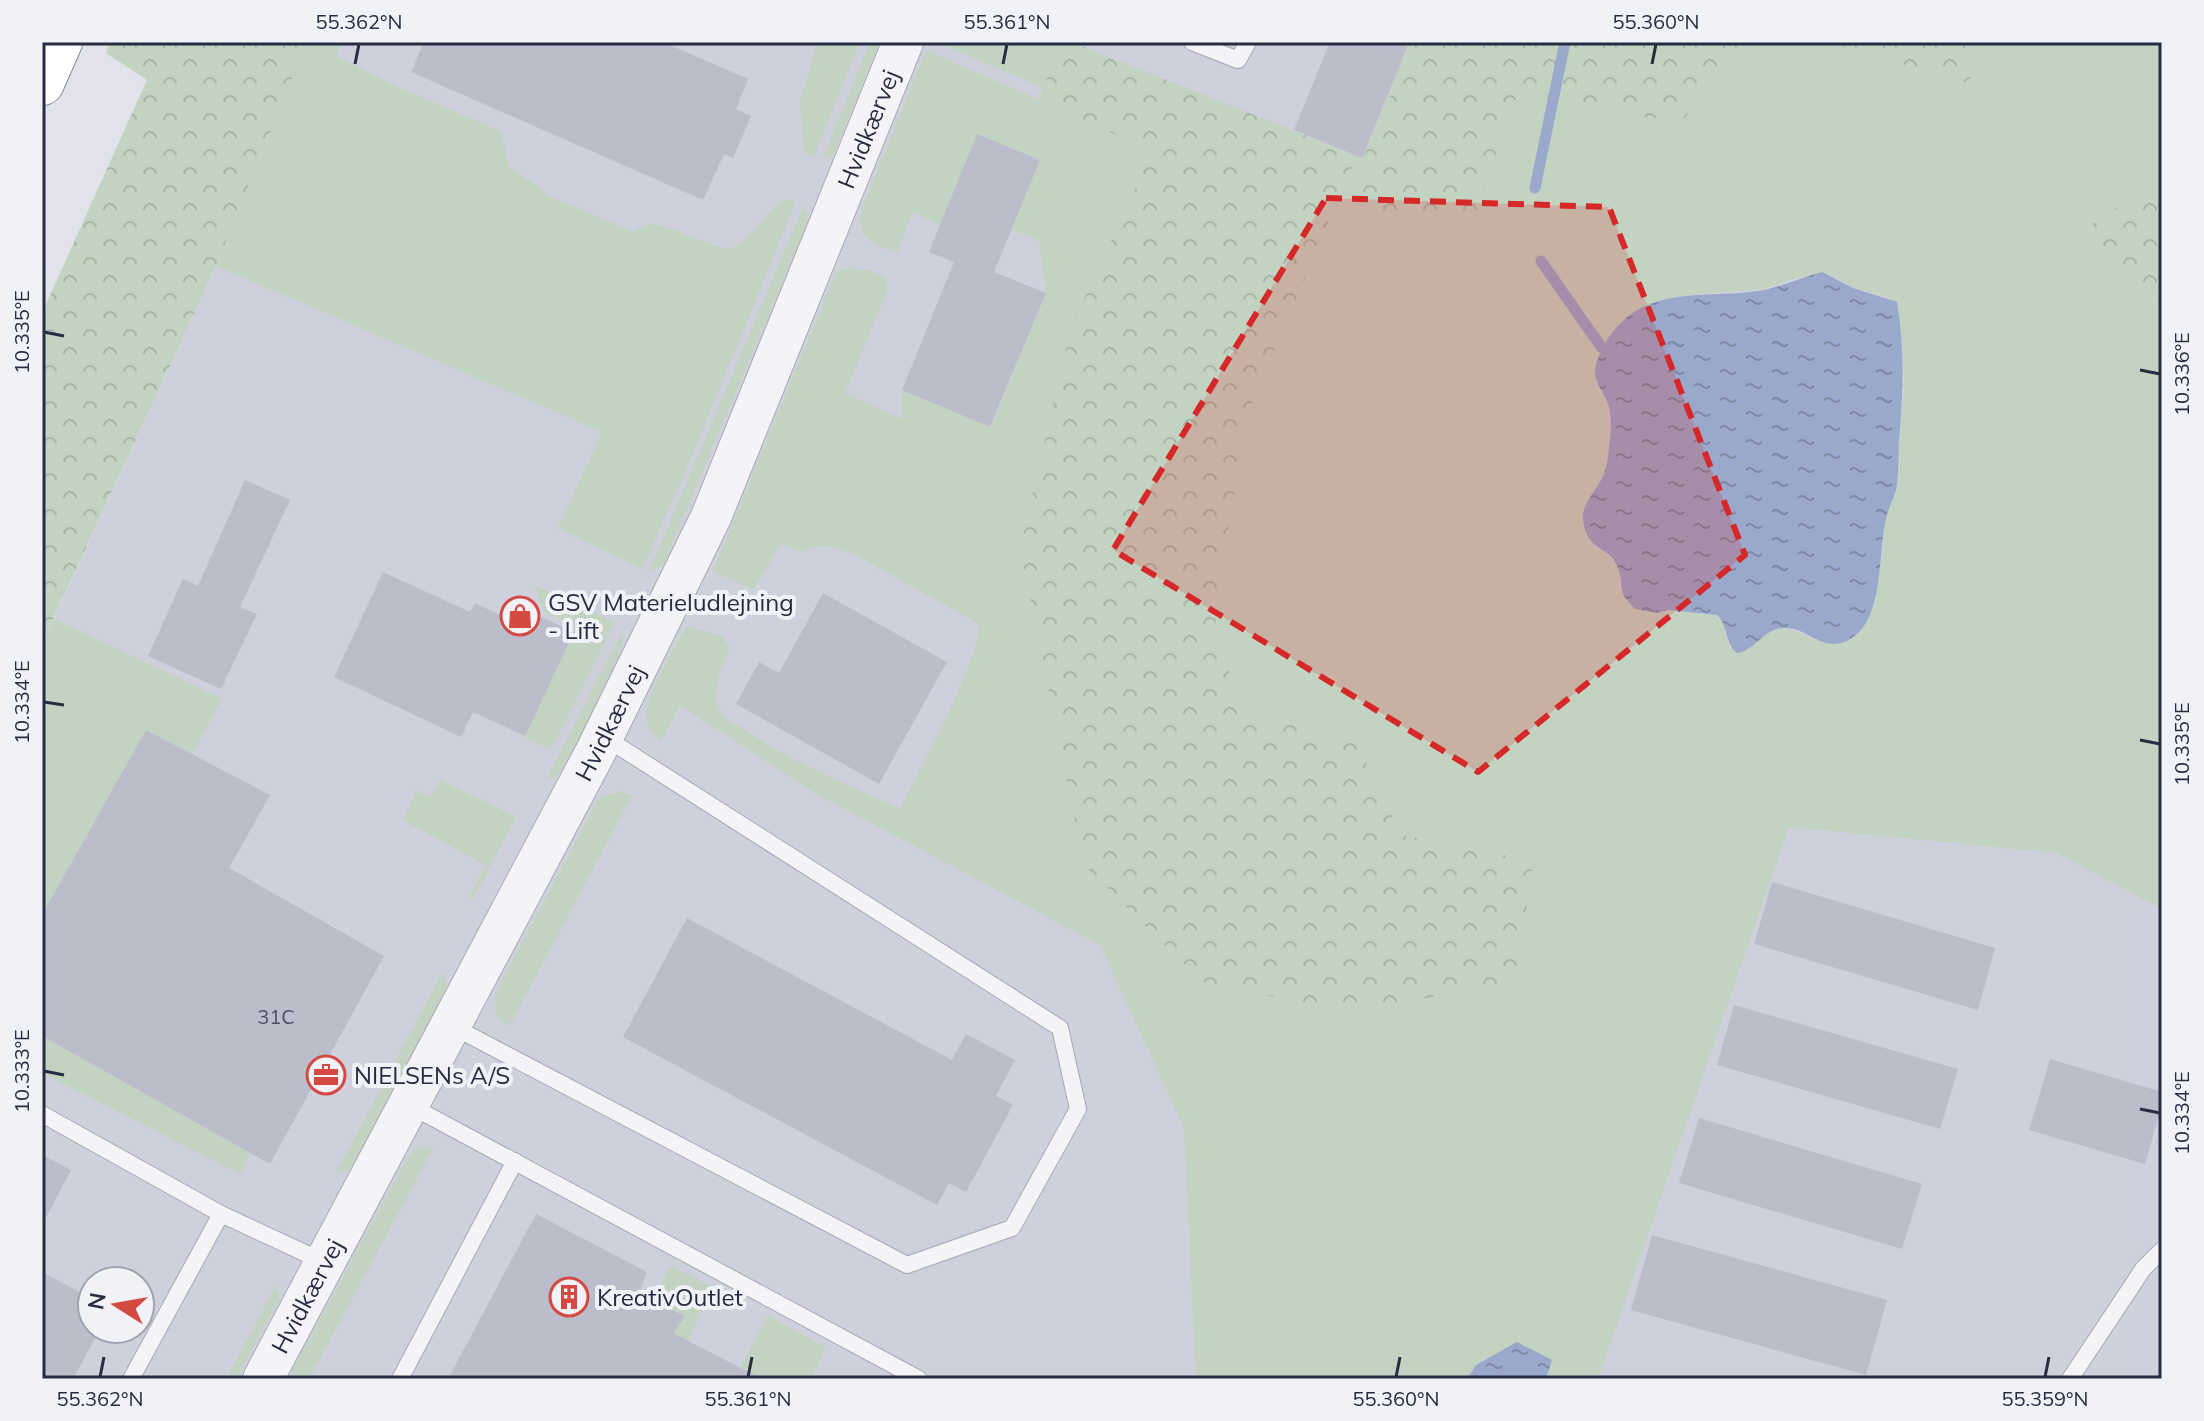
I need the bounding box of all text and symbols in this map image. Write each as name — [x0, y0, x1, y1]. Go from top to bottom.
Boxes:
text: 55.362°N — [316, 9, 402, 34]
text: 55.361°N — [964, 9, 1050, 34]
text: 55.360°N — [1613, 9, 1699, 34]
street label: Hvidkærvej — [830, 65, 905, 193]
text: 10.335°E — [9, 290, 34, 374]
text: 10.336°E — [2169, 332, 2194, 416]
place label: GSV Materieludlejning - Lift — [548, 587, 794, 645]
shop icon: GSV Materieludlejning - Lift — [499, 595, 541, 637]
text: 10.334°E — [9, 660, 34, 744]
street label: Hvidkærvej — [568, 660, 651, 786]
text: 10.335°E — [2169, 702, 2194, 786]
house number: 31C — [257, 1004, 295, 1029]
text: 10.333°E — [9, 1029, 34, 1113]
office icon: NIELSENs A/S — [305, 1054, 347, 1096]
place label: NIELSENs A/S — [354, 1060, 510, 1090]
text: 10.334°E — [2169, 1071, 2194, 1155]
street label: Hvidkærvej — [264, 1233, 350, 1358]
north arrow — [76, 1265, 156, 1345]
building icon: KreativOutlet — [548, 1276, 590, 1318]
place label: KreativOutlet — [597, 1282, 743, 1312]
text: N — [81, 1290, 112, 1312]
text: 55.362°N — [57, 1386, 143, 1411]
text: 55.361°N — [705, 1386, 791, 1411]
text: 55.360°N — [1353, 1386, 1439, 1411]
text: 55.359°N — [2002, 1386, 2088, 1411]

